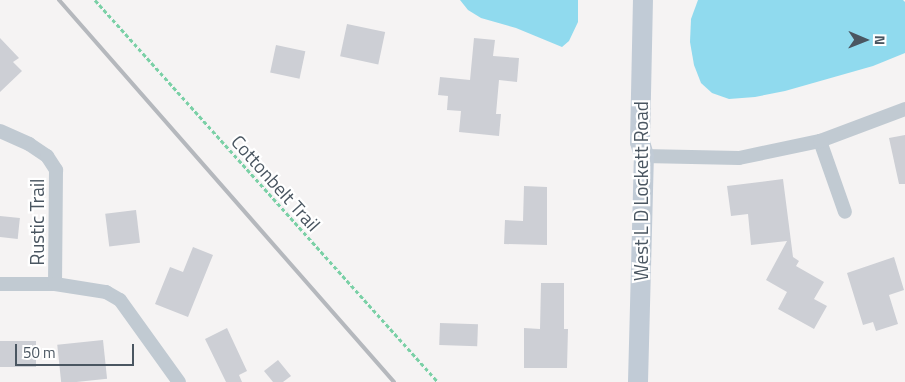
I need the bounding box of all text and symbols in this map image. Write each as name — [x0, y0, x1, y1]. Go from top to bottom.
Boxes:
north arrow — [840, 15, 890, 65]
text: N — [870, 35, 891, 45]
street label: West L D Lockett Road — [630, 101, 652, 281]
street label: Cottonbelt Trail — [227, 130, 325, 236]
street label: Rustic Trail — [26, 179, 48, 265]
scale bar — [18, 334, 136, 366]
text: 50 m — [23, 341, 56, 364]

